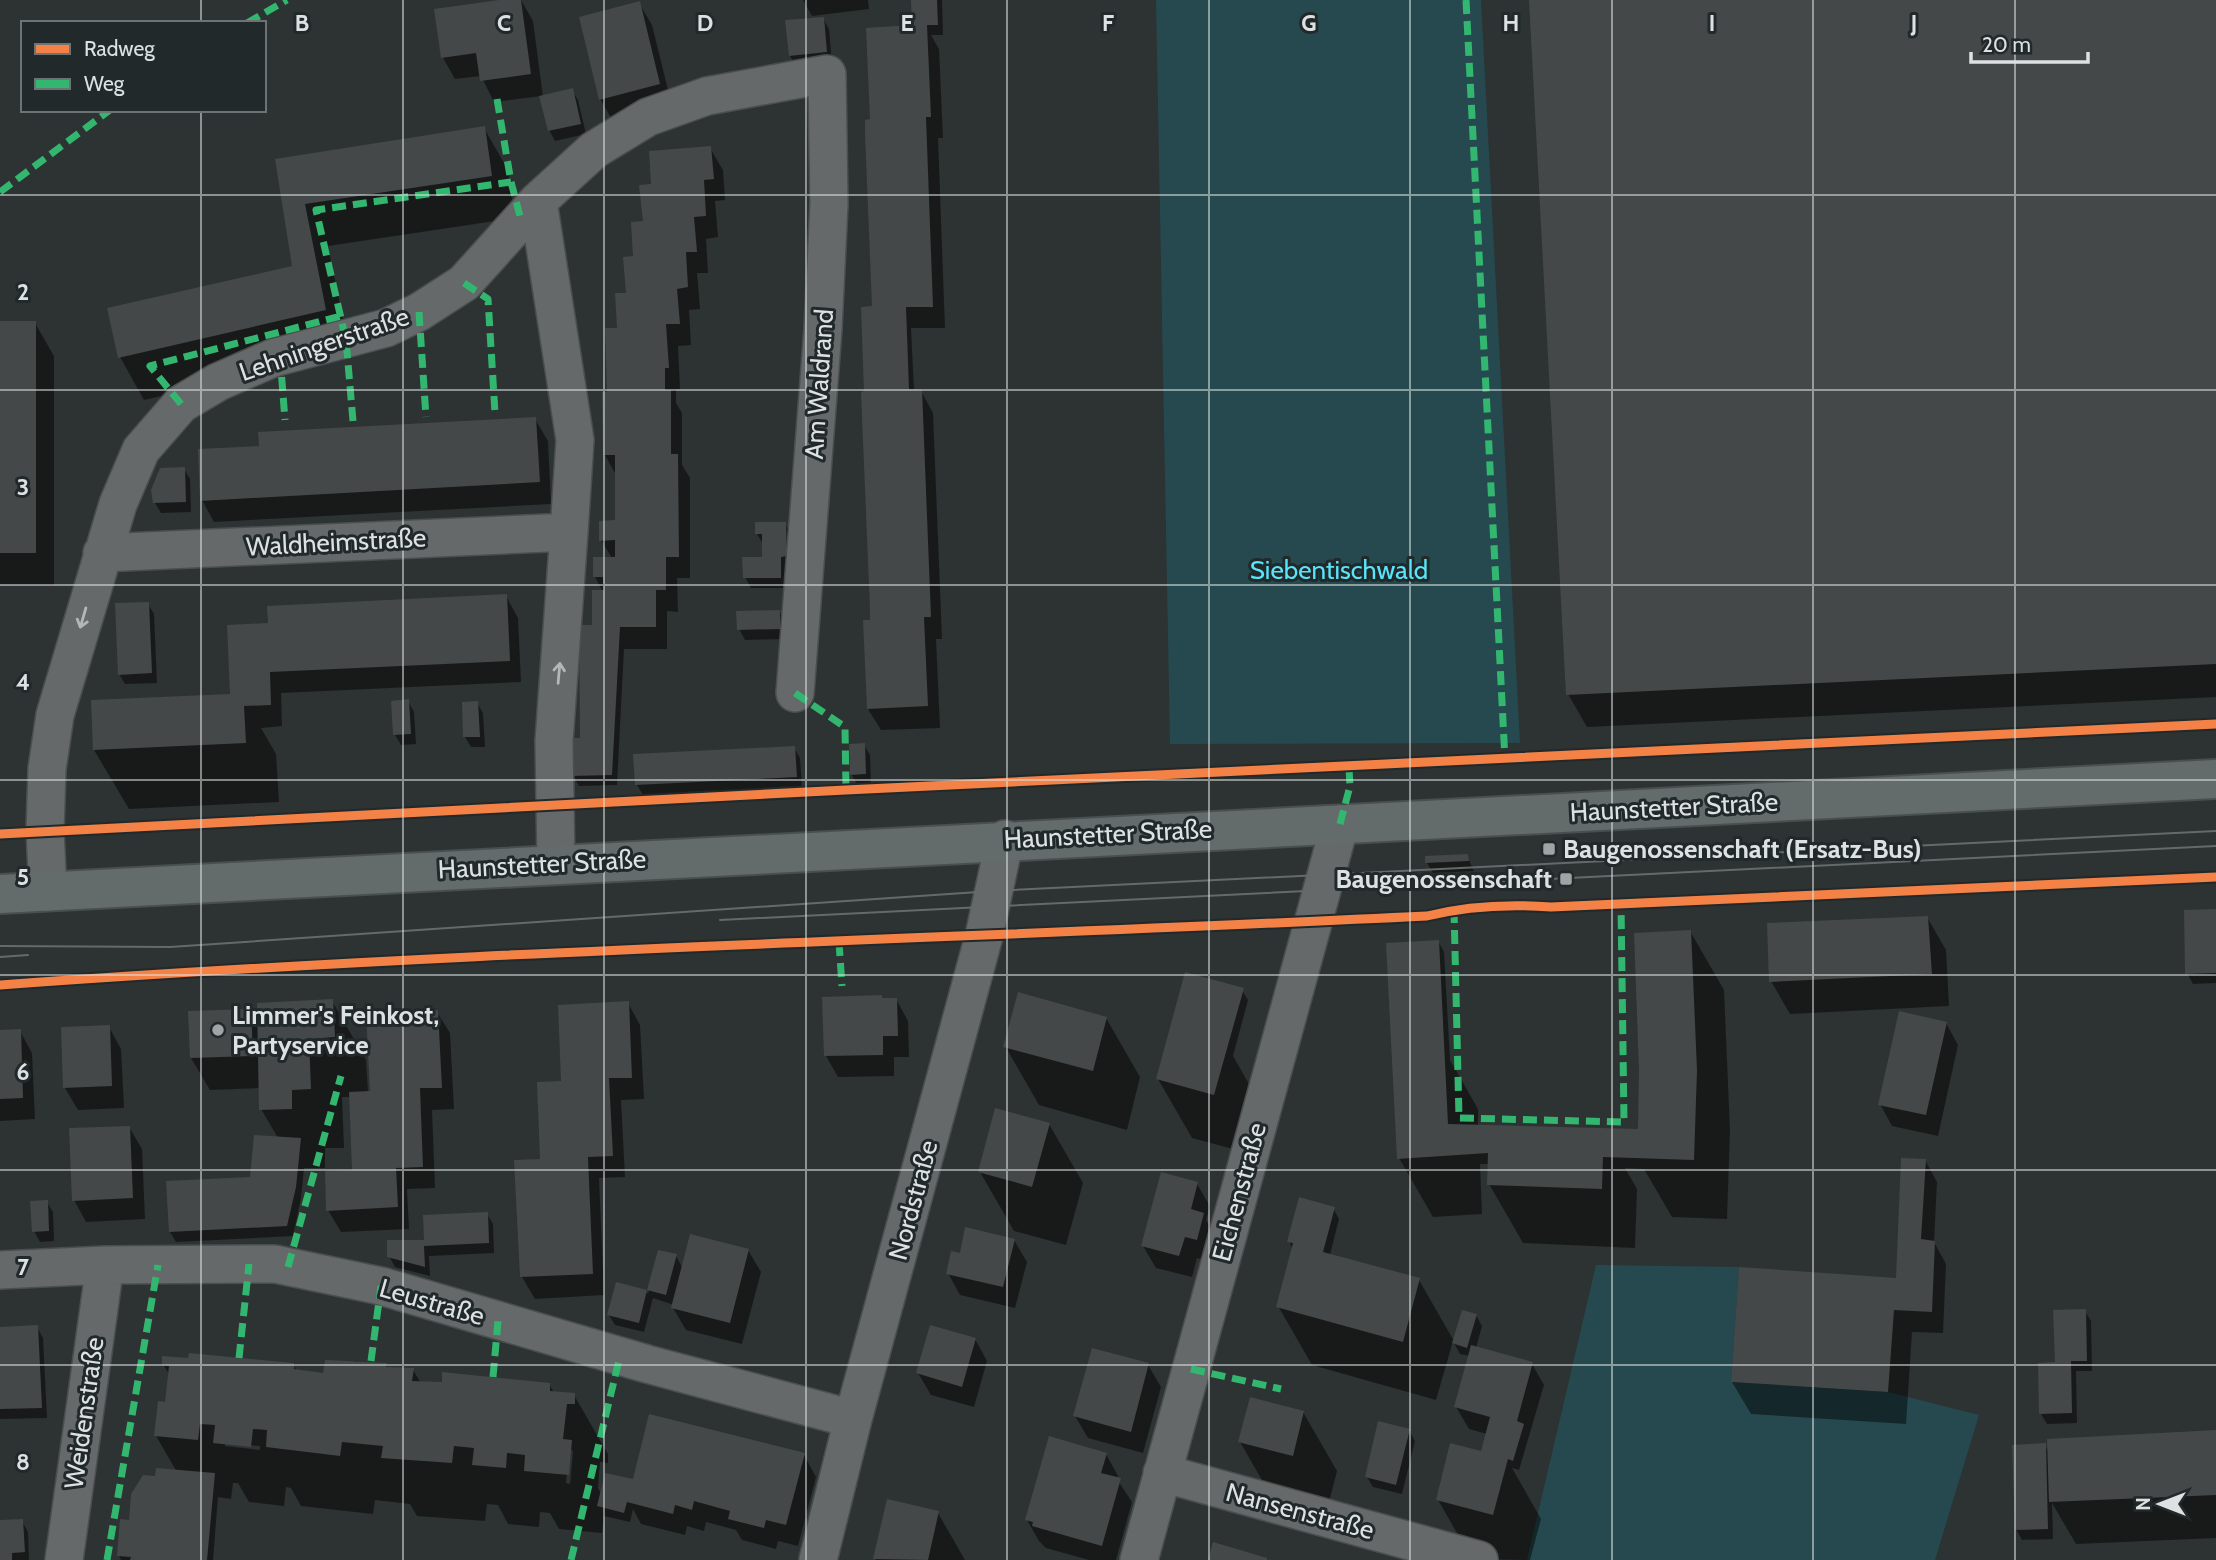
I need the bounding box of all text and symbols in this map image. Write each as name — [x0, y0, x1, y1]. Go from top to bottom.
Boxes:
text: B — [295, 9, 309, 37]
text: C — [497, 9, 511, 37]
text: D — [697, 9, 713, 37]
text: E — [900, 9, 914, 37]
text: F — [1102, 9, 1114, 37]
text: G — [1301, 9, 1317, 37]
text: H — [1503, 9, 1519, 37]
text: I — [1709, 9, 1715, 37]
text: J — [1910, 9, 1917, 37]
legend — [21, 21, 266, 112]
scale bar — [1971, 21, 2088, 65]
text: 20 m — [1982, 32, 2031, 57]
text: Radweg — [84, 36, 155, 61]
text: Weg — [84, 71, 125, 96]
text: 2 — [17, 278, 29, 306]
street label: Lehningerstraße — [235, 300, 413, 388]
street label: Am Waldrand — [798, 308, 840, 460]
text: 3 — [17, 473, 29, 501]
street label: Waldheimstraße — [245, 521, 427, 563]
park label: Siebentischwald — [1250, 554, 1428, 586]
one-way arrow — [76, 607, 89, 629]
one-way arrow — [553, 662, 566, 685]
text: 4 — [16, 668, 30, 696]
street label: Haunstetter Straße — [1569, 786, 1779, 828]
street label: Haunstetter Straße — [1003, 813, 1213, 855]
place label: Baugenossenschaft (Ersatz-Bus) — [1563, 833, 1922, 865]
marker: Baugenossenschaft (Ersatz-Bus) — [1541, 841, 1557, 857]
street label: Haunstetter Straße — [437, 843, 647, 885]
text: 5 — [17, 863, 29, 891]
place label: Baugenossenschaft — [1336, 863, 1552, 895]
marker: Baugenossenschaft — [1558, 871, 1574, 887]
place label: Limmer's Feinkost, Partyservice — [232, 999, 439, 1061]
marker: Limmer's Feinkost, Partyservice — [210, 1022, 226, 1038]
text: 6 — [17, 1058, 29, 1086]
street label: Eichenstraße — [1205, 1119, 1273, 1265]
street label: Nordstraße — [882, 1137, 944, 1263]
text: 7 — [17, 1253, 29, 1281]
street label: Leustraße — [376, 1272, 488, 1332]
street label: Weidenstraße — [58, 1335, 110, 1491]
text: 8 — [16, 1448, 30, 1476]
north arrow — [2125, 1469, 2195, 1539]
street label: Nansenstraße — [1222, 1476, 1378, 1546]
text: N — [2132, 1497, 2155, 1511]

